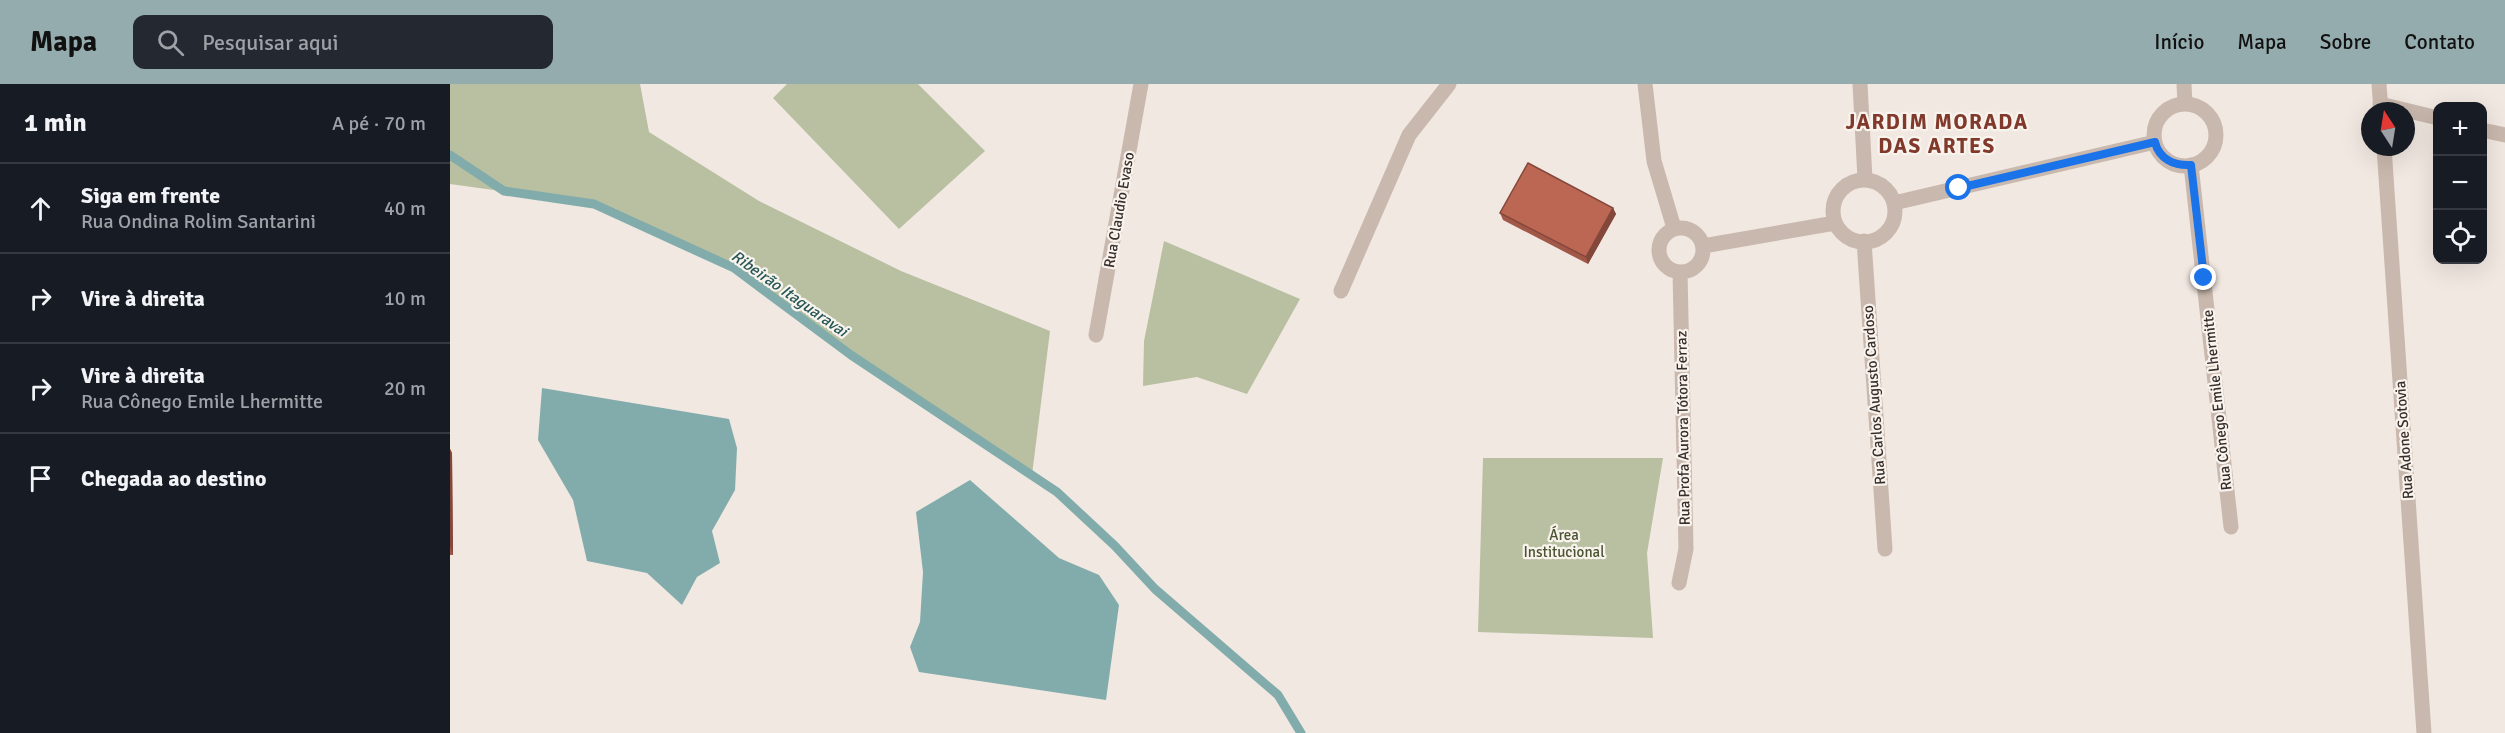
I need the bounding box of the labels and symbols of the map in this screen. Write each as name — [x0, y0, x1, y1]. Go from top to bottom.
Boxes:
north arrow — [2361, 102, 2415, 156]
district label: JARDIM MORADA DAS ARTES — [1845, 109, 2029, 159]
street label: Rua Claudio Evaso — [1100, 151, 1138, 269]
route start — [1945, 174, 1971, 200]
water label: Ribeirão Itaguaravai — [727, 246, 853, 342]
route end — [2190, 264, 2216, 290]
street label: Rua Carlos Augusto Cardoso — [1859, 304, 1889, 485]
street label: Rua Cônego Emile Lhermitte — [2199, 309, 2235, 491]
street label: Rua Profa Aurora Tótora Ferraz — [1672, 330, 1694, 525]
street label: Rua Adone Sotovia — [2391, 380, 2417, 500]
park label: Área Institucional — [1523, 525, 1605, 561]

